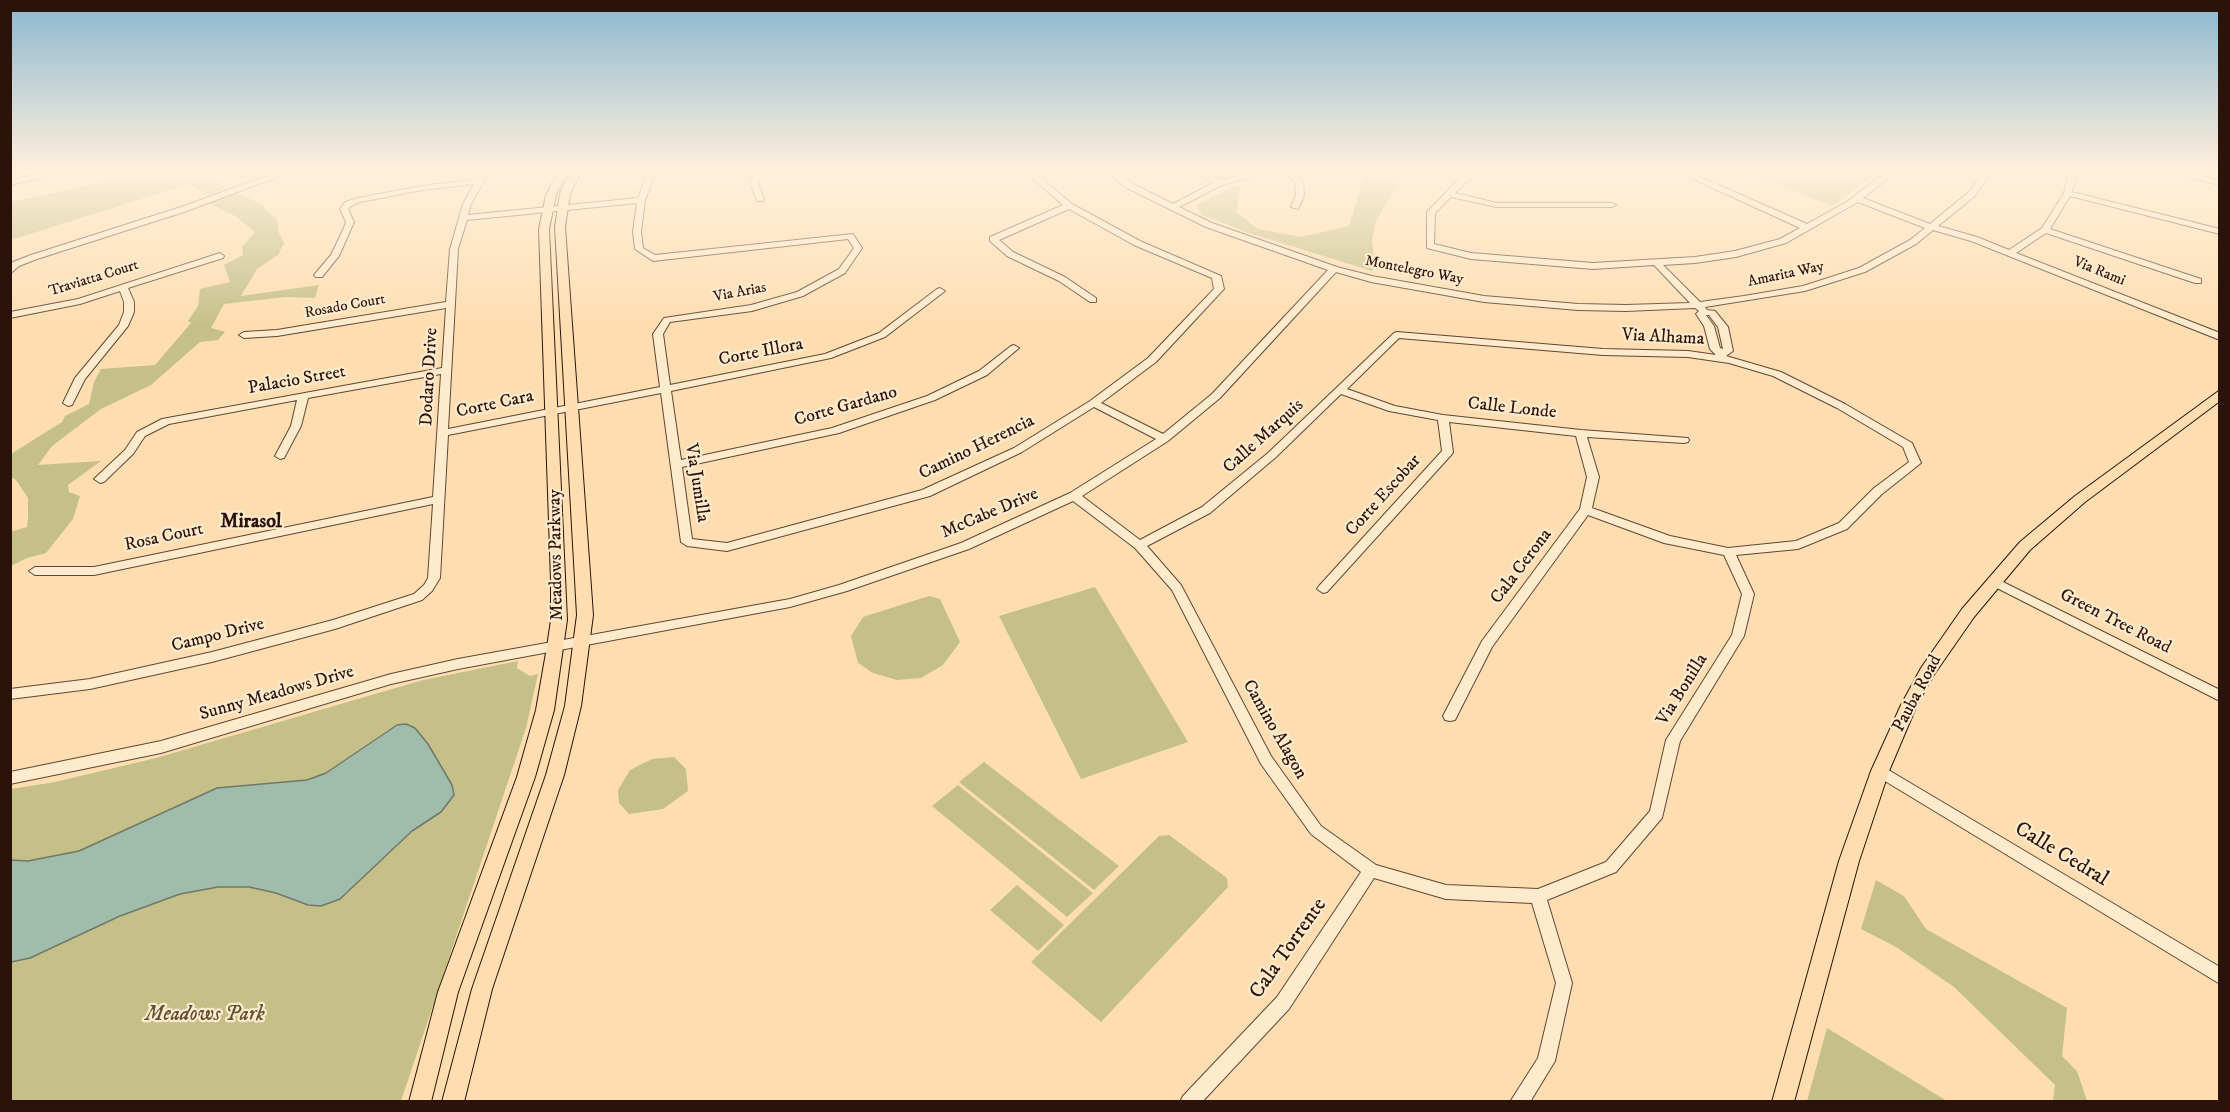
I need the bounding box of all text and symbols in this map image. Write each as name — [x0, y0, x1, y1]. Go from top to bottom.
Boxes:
street label: Montelegro Way — [1363, 253, 1465, 289]
street label: Via Rami — [2070, 253, 2128, 291]
street label: Traviatta Court — [47, 257, 141, 301]
street label: Amarita Way — [1746, 258, 1826, 292]
street label: Via Arias — [712, 279, 768, 307]
street label: Rosado Court — [303, 291, 387, 323]
street label: Via Alhama — [1621, 325, 1705, 351]
street label: Dodaro Drive — [417, 327, 443, 427]
street label: Corte Illora — [717, 334, 805, 372]
street label: Palacio Street — [247, 362, 347, 400]
street label: Corte Gardano — [792, 382, 900, 432]
street label: Corte Cara — [454, 386, 536, 424]
street label: Calle Londe — [1467, 394, 1557, 424]
street label: Calle Marquis — [1219, 395, 1309, 479]
street label: Camino Herencia — [916, 411, 1038, 485]
street label: Via Jumilla — [679, 442, 713, 524]
street label: Corte Escobar — [1342, 451, 1426, 541]
street label: McCabe Drive — [938, 484, 1042, 544]
street label: Meadows Parkway — [545, 489, 569, 621]
district label: Mirasol — [220, 511, 282, 535]
street label: Rosa Court — [123, 519, 205, 557]
street label: Cala Cerona — [1487, 525, 1557, 609]
street label: Green Tree Road — [2056, 585, 2174, 659]
street label: Campo Drive — [169, 614, 267, 658]
street label: Via Bonilla — [1653, 650, 1713, 730]
street label: Pauba Road — [1889, 652, 1947, 736]
street label: Sunny Meadows Drive — [197, 662, 357, 726]
street label: Camino Alagon — [1237, 676, 1311, 784]
street label: Calle Cedral — [2010, 817, 2112, 893]
street label: Cala Torrente — [1245, 894, 1333, 1004]
park label: Meadows Park — [145, 1003, 265, 1029]

